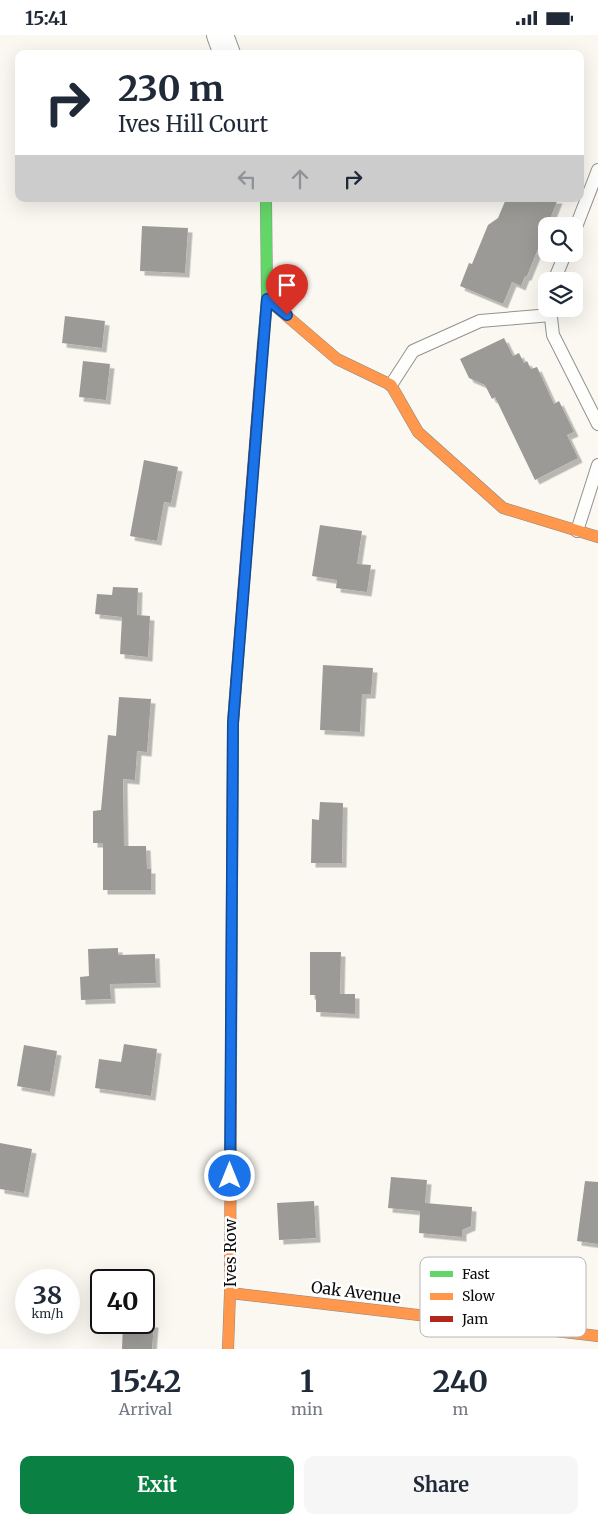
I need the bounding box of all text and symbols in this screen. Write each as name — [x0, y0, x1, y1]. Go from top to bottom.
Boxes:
text: 15:41 — [25, 6, 68, 30]
text: 230 m — [118, 67, 224, 111]
icon: right — [35, 70, 100, 135]
text: Ives Hill Court — [118, 110, 268, 138]
icon: left — [233, 165, 261, 193]
icon: ahead — [286, 165, 314, 193]
icon: right — [339, 165, 367, 193]
map controls — [538, 217, 583, 317]
button: search — [538, 217, 583, 262]
pin — [266, 264, 308, 315]
icon: arrive — [273, 271, 301, 299]
button: layers — [538, 272, 583, 317]
position arrow — [203, 1149, 255, 1201]
street label: Ives Row — [220, 1218, 240, 1287]
legend — [420, 1257, 586, 1337]
text: Fast — [462, 1265, 490, 1283]
speed limit sign: 40 — [90, 1269, 155, 1334]
street label: Oak Avenue — [310, 1277, 402, 1307]
text: 38 — [33, 1279, 62, 1311]
text: Slow — [462, 1287, 495, 1305]
text: km/h — [32, 1306, 63, 1321]
text: Jam — [461, 1310, 488, 1328]
text: 15:42 — [110, 1362, 181, 1400]
text: 1 — [300, 1362, 314, 1400]
text: 240 — [433, 1362, 488, 1400]
text: Arrival — [119, 1399, 172, 1419]
text: min — [291, 1399, 323, 1419]
text: m — [452, 1399, 468, 1419]
button: Exit — [20, 1456, 294, 1514]
button: Share — [304, 1456, 578, 1514]

